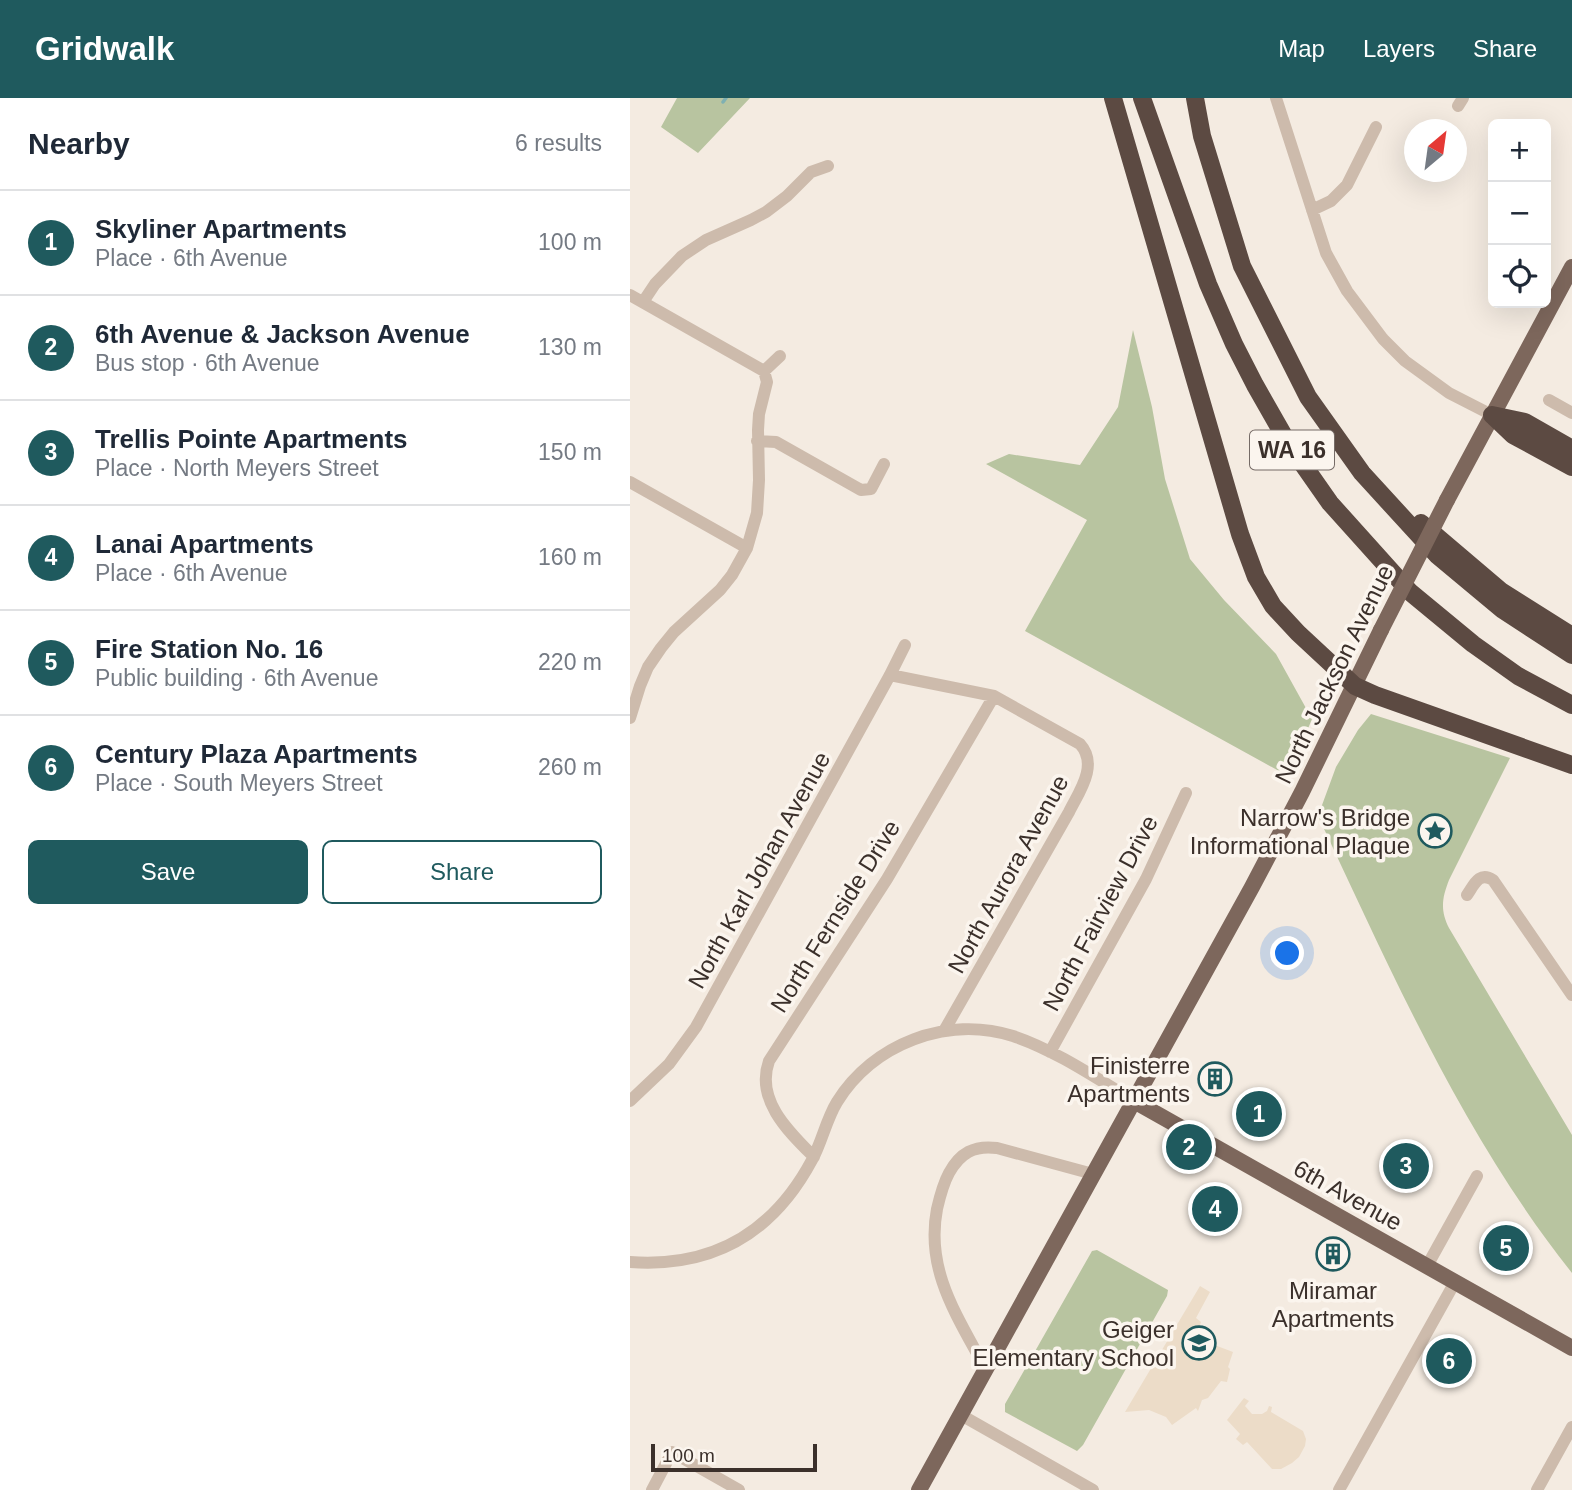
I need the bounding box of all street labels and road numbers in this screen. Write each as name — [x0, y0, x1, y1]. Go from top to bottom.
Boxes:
road number: WA 16 — [1250, 430, 1334, 470]
street label: North Jackson Avenue — [1269, 560, 1399, 788]
street label: North Karl Johan Avenue — [683, 747, 835, 993]
street label: North Aurora Avenue — [942, 770, 1074, 978]
street label: North Fairview Drive — [1037, 811, 1163, 1015]
street label: North Fernside Drive — [765, 815, 905, 1017]
street label: 6th Avenue — [1289, 1154, 1407, 1236]

